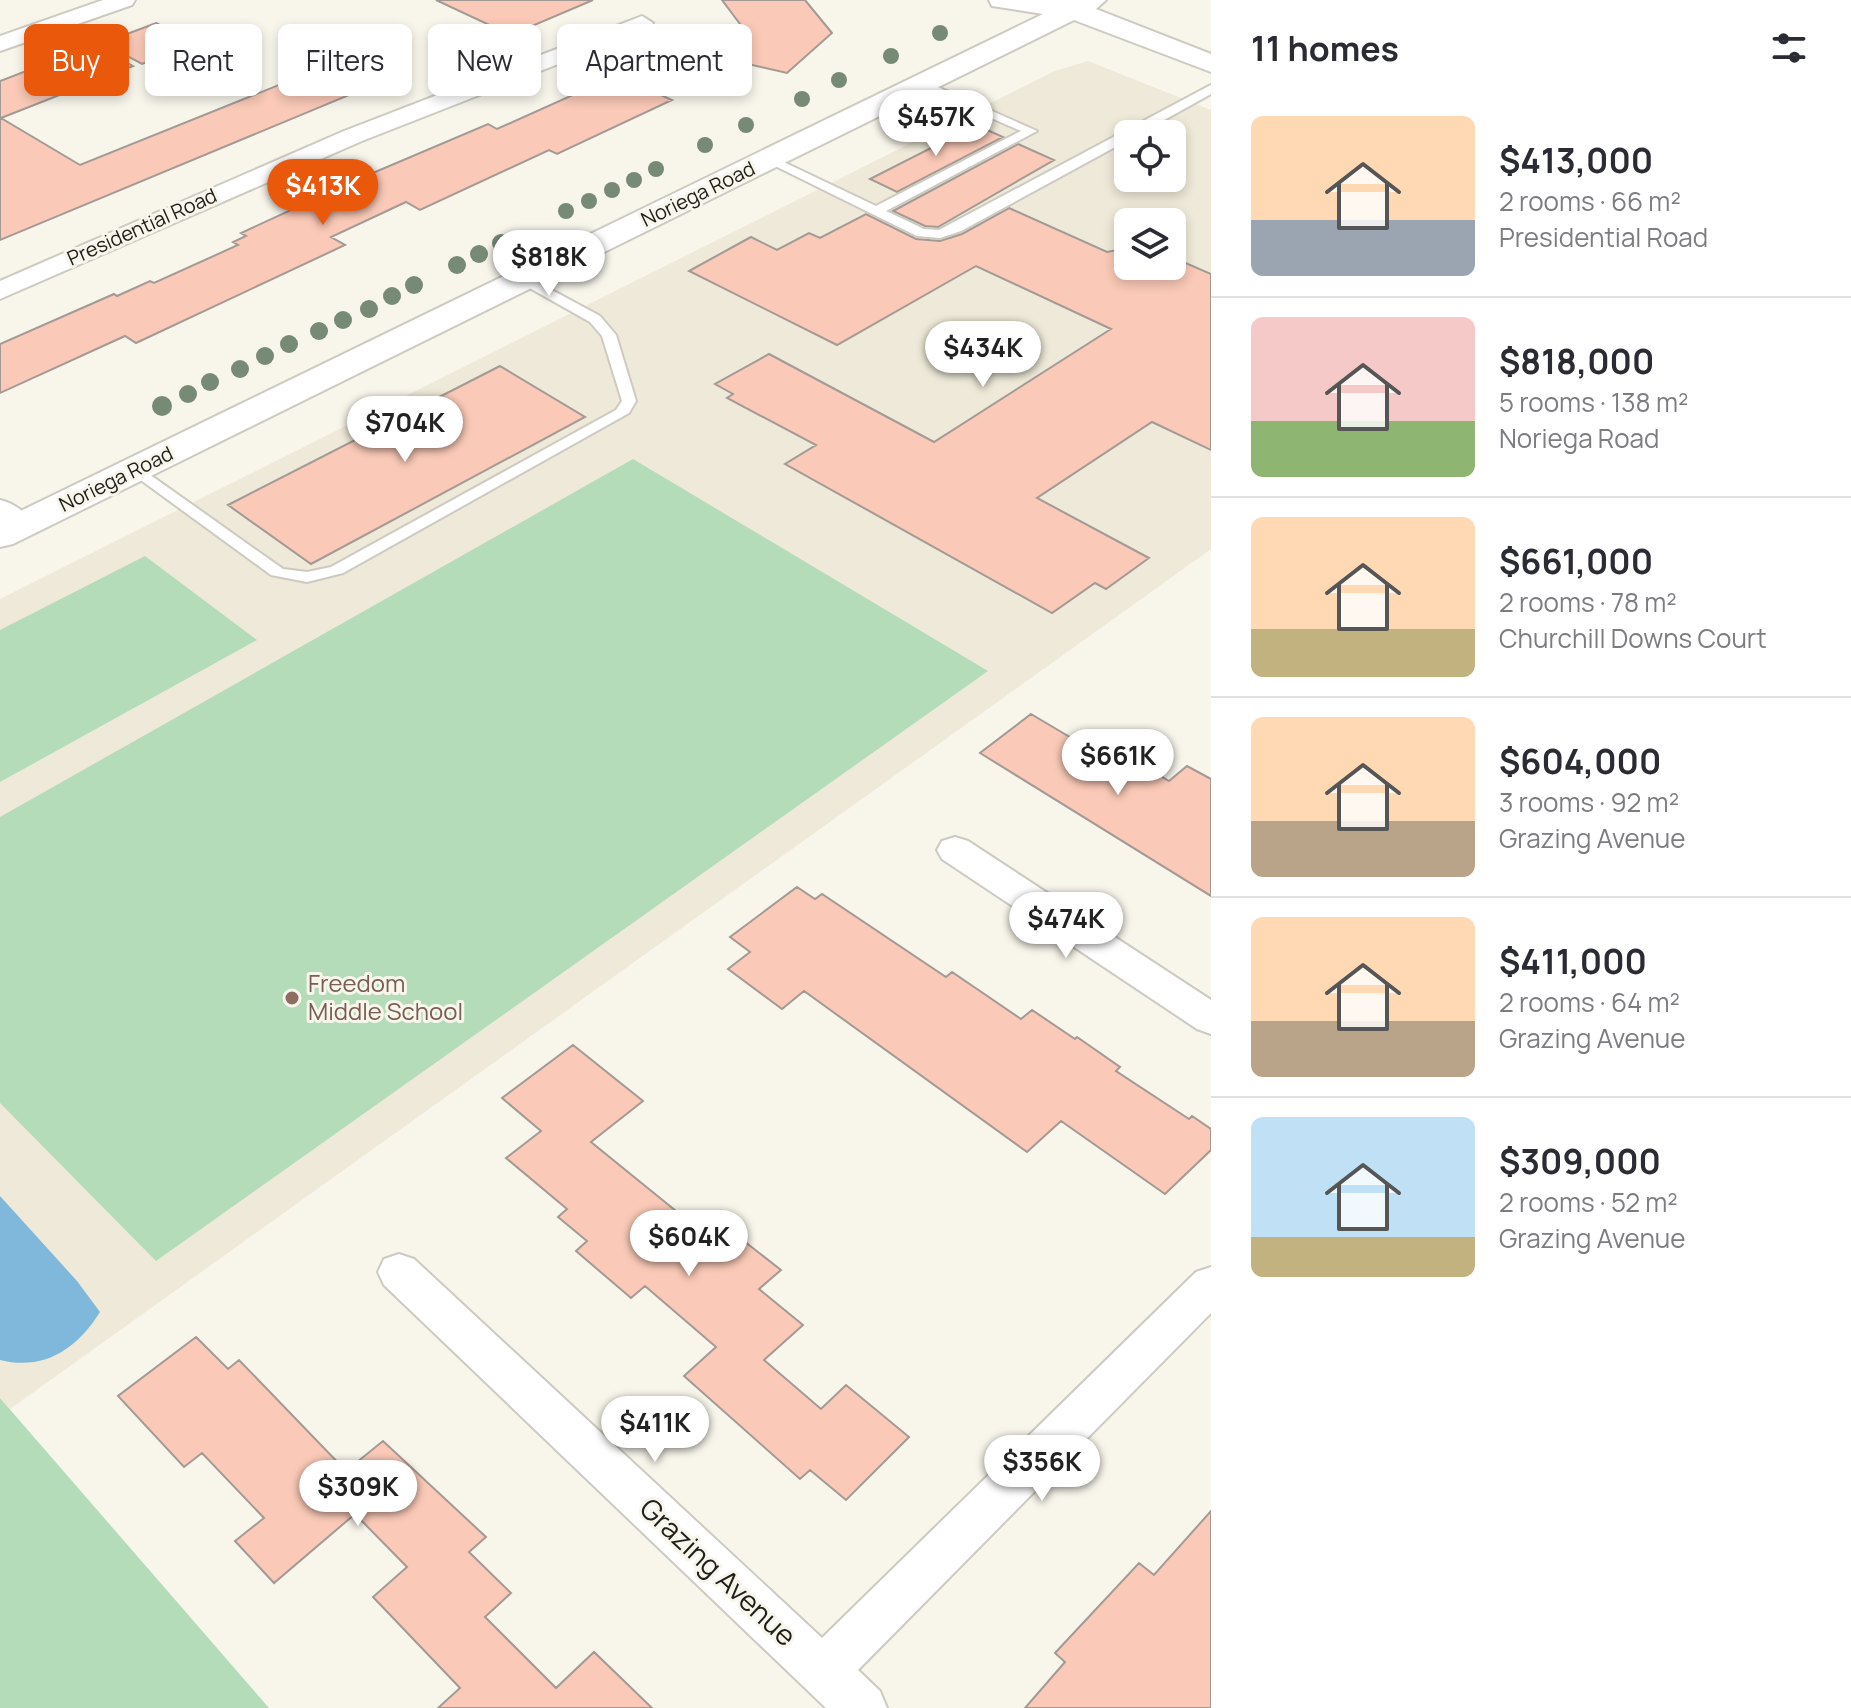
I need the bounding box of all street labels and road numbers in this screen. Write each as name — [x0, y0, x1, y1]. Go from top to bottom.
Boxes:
street label: Noriega Road — [636, 154, 759, 233]
street label: Presidential Road — [63, 181, 221, 272]
street label: Noriega Road — [54, 439, 177, 518]
street label: Grazing Avenue — [632, 1489, 805, 1654]

